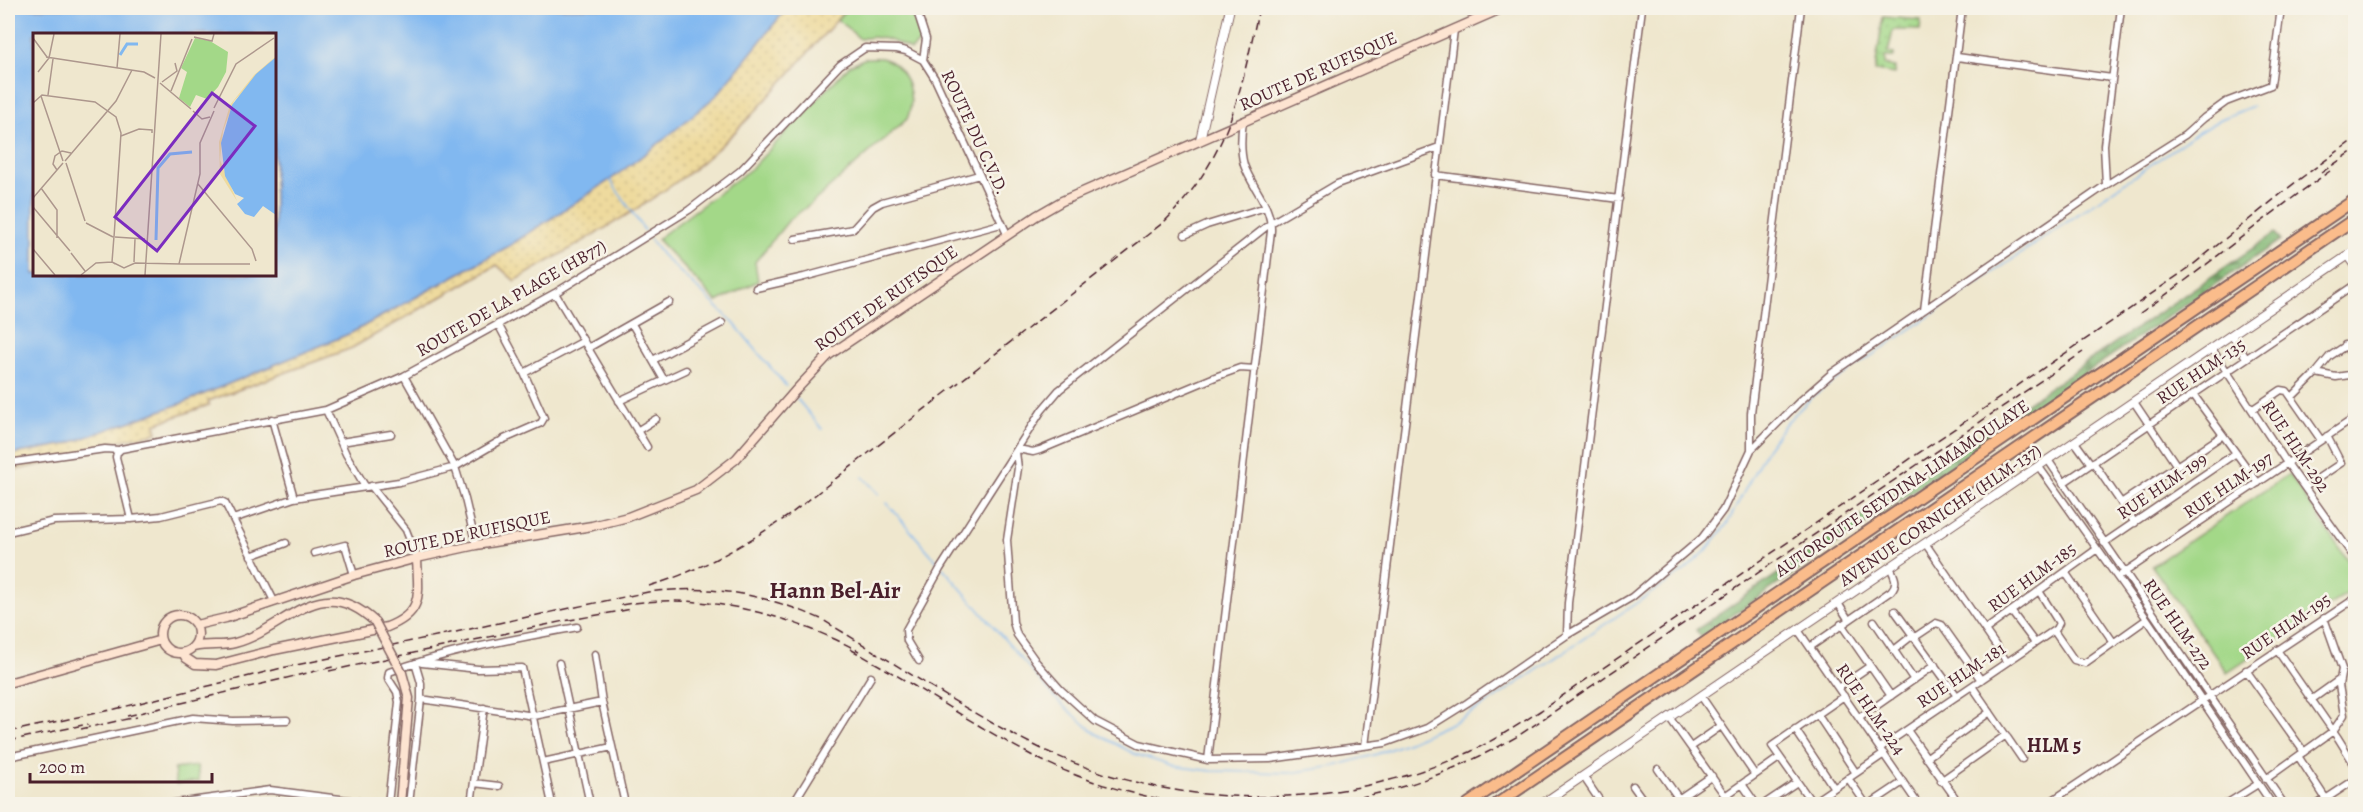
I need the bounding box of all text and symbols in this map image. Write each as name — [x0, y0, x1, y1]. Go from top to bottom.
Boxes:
street label: ROUTE DE RUFISQUE — [1235, 25, 1401, 117]
inset map — [33, 33, 276, 276]
street label: ROUTE DU C.V.D. — [936, 66, 1014, 198]
street label: ROUTE DE LA PLAGE (HB77) — [412, 234, 610, 362]
street label: ROUTE DE RUFISQUE — [809, 239, 963, 357]
street label: RUE HLM-135 — [2152, 332, 2250, 410]
street label: AUTOROUTE SEYDINA-LIMAMOULAYE — [1769, 394, 2034, 583]
street label: RUE HLM-292 — [2256, 395, 2336, 497]
street label: AVENUE CORNICHE (HLM-137) — [1833, 438, 2046, 592]
street label: RUE HLM-197 — [2178, 446, 2278, 524]
street label: RUE HLM-199 — [2112, 447, 2212, 525]
street label: ROUTE DE RUFISQUE — [381, 505, 553, 563]
street label: RUE HLM-185 — [1983, 537, 2081, 617]
district label: Hann Bel-Air — [769, 574, 901, 606]
street label: RUE HLM-272 — [2138, 574, 2218, 675]
street label: RUE HLM-195 — [2236, 587, 2336, 665]
street label: RUE HLM-181 — [1912, 636, 2010, 714]
street label: RUE HLM-224 — [1831, 658, 1911, 760]
district label: HLM 5 — [2027, 732, 2081, 759]
scale bar — [30, 746, 212, 784]
text: 200 m — [39, 755, 85, 779]

